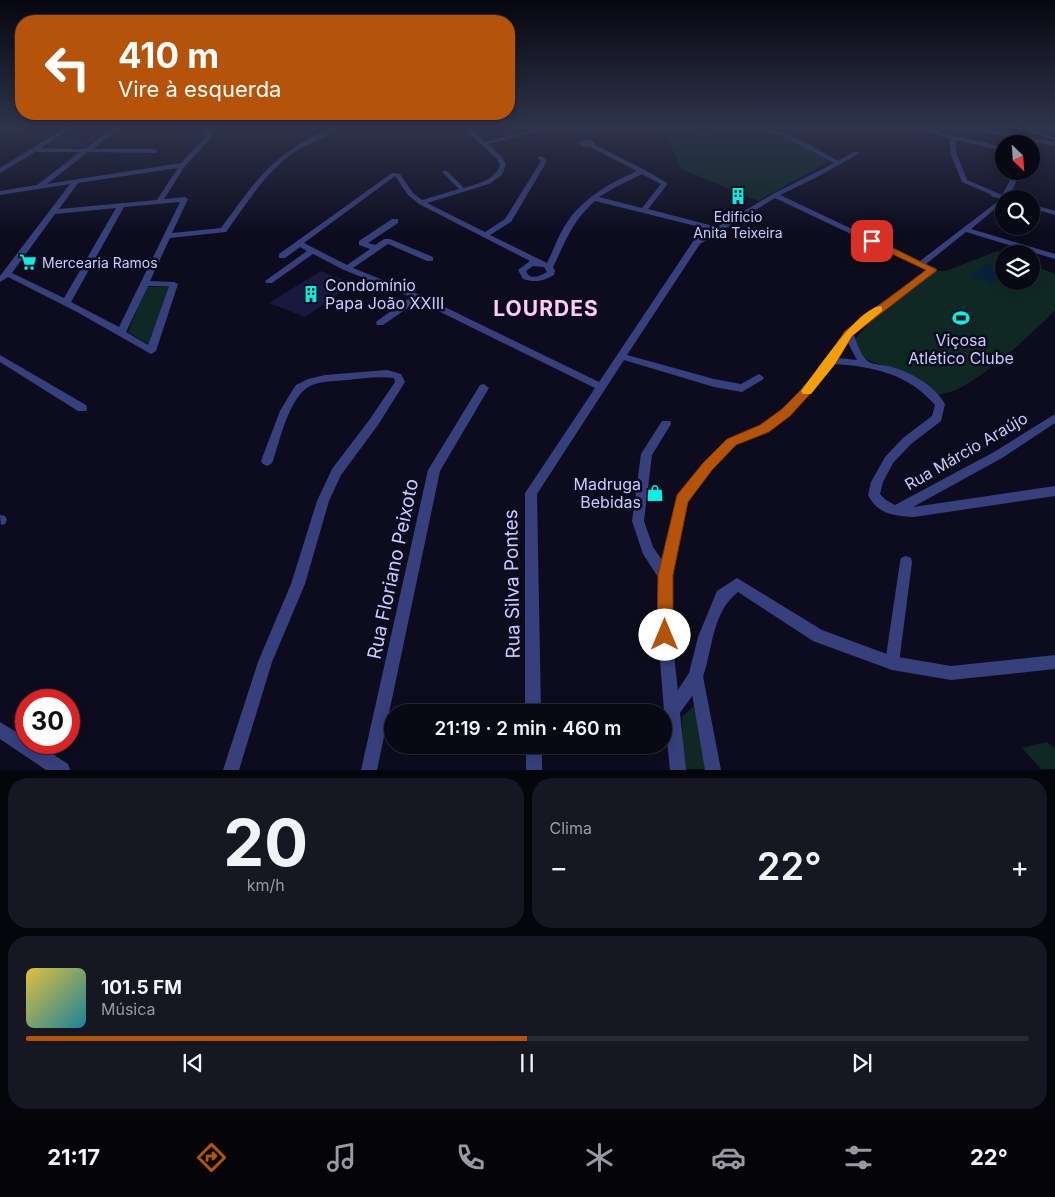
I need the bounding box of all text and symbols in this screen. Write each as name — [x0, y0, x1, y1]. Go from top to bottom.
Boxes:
text: 410 m — [118, 34, 219, 76]
icon: left — [35, 35, 100, 100]
text: Vire à esquerda — [118, 76, 281, 102]
north arrow — [995, 135, 1040, 180]
map controls — [995, 135, 1040, 290]
building icon: Edificio Anita Teixeira — [728, 186, 748, 206]
button: search — [995, 190, 1040, 235]
place label: Edificio Anita Teixeira — [693, 208, 783, 241]
pin — [851, 220, 893, 262]
icon: arrive — [858, 227, 886, 255]
button: layers — [995, 245, 1040, 290]
supermarket icon: Mercearia Ramos — [18, 252, 38, 272]
place label: Mercearia Ramos — [42, 254, 158, 271]
place label: Condomínio Papa João XXIII — [325, 275, 444, 313]
building icon: Condomínio Papa João XXIII — [301, 284, 321, 304]
district label: LOURDES — [493, 296, 599, 321]
sports icon: Viçosa Atlético Clube — [951, 308, 971, 328]
place label: Viçosa Atlético Clube — [908, 330, 1014, 368]
street label: Rua Márcio Araújo — [901, 408, 1031, 494]
place label: Madruga Bebidas — [573, 474, 641, 512]
street label: Rua Floriano Peixoto — [363, 477, 423, 661]
shop icon: Madruga Bebidas — [645, 483, 665, 503]
street label: Rua Silva Pontes — [499, 509, 525, 659]
position arrow — [638, 608, 690, 660]
speed limit sign: 30 — [15, 689, 80, 754]
text: 21:19 · 2 min · 460 m — [435, 717, 621, 740]
text: 20 — [223, 803, 308, 882]
text: Clima — [550, 818, 592, 838]
text: 22° — [757, 843, 822, 889]
text: − — [550, 850, 568, 884]
text: + — [1010, 850, 1029, 884]
text: km/h — [247, 875, 285, 895]
text: 101.5 FM — [101, 976, 182, 999]
text: Música — [101, 999, 156, 1019]
icon: previous — [179, 1049, 207, 1077]
icon: pause — [513, 1049, 541, 1077]
icon: next — [848, 1049, 876, 1077]
icon: directions — [194, 1140, 229, 1175]
icon: music — [324, 1140, 359, 1175]
icon: phone — [453, 1140, 488, 1175]
icon: climate — [582, 1140, 617, 1175]
icon: car — [711, 1140, 746, 1175]
icon: filters — [841, 1140, 876, 1175]
text: 21:17 — [47, 1144, 100, 1170]
text: 22° — [970, 1144, 1008, 1170]

